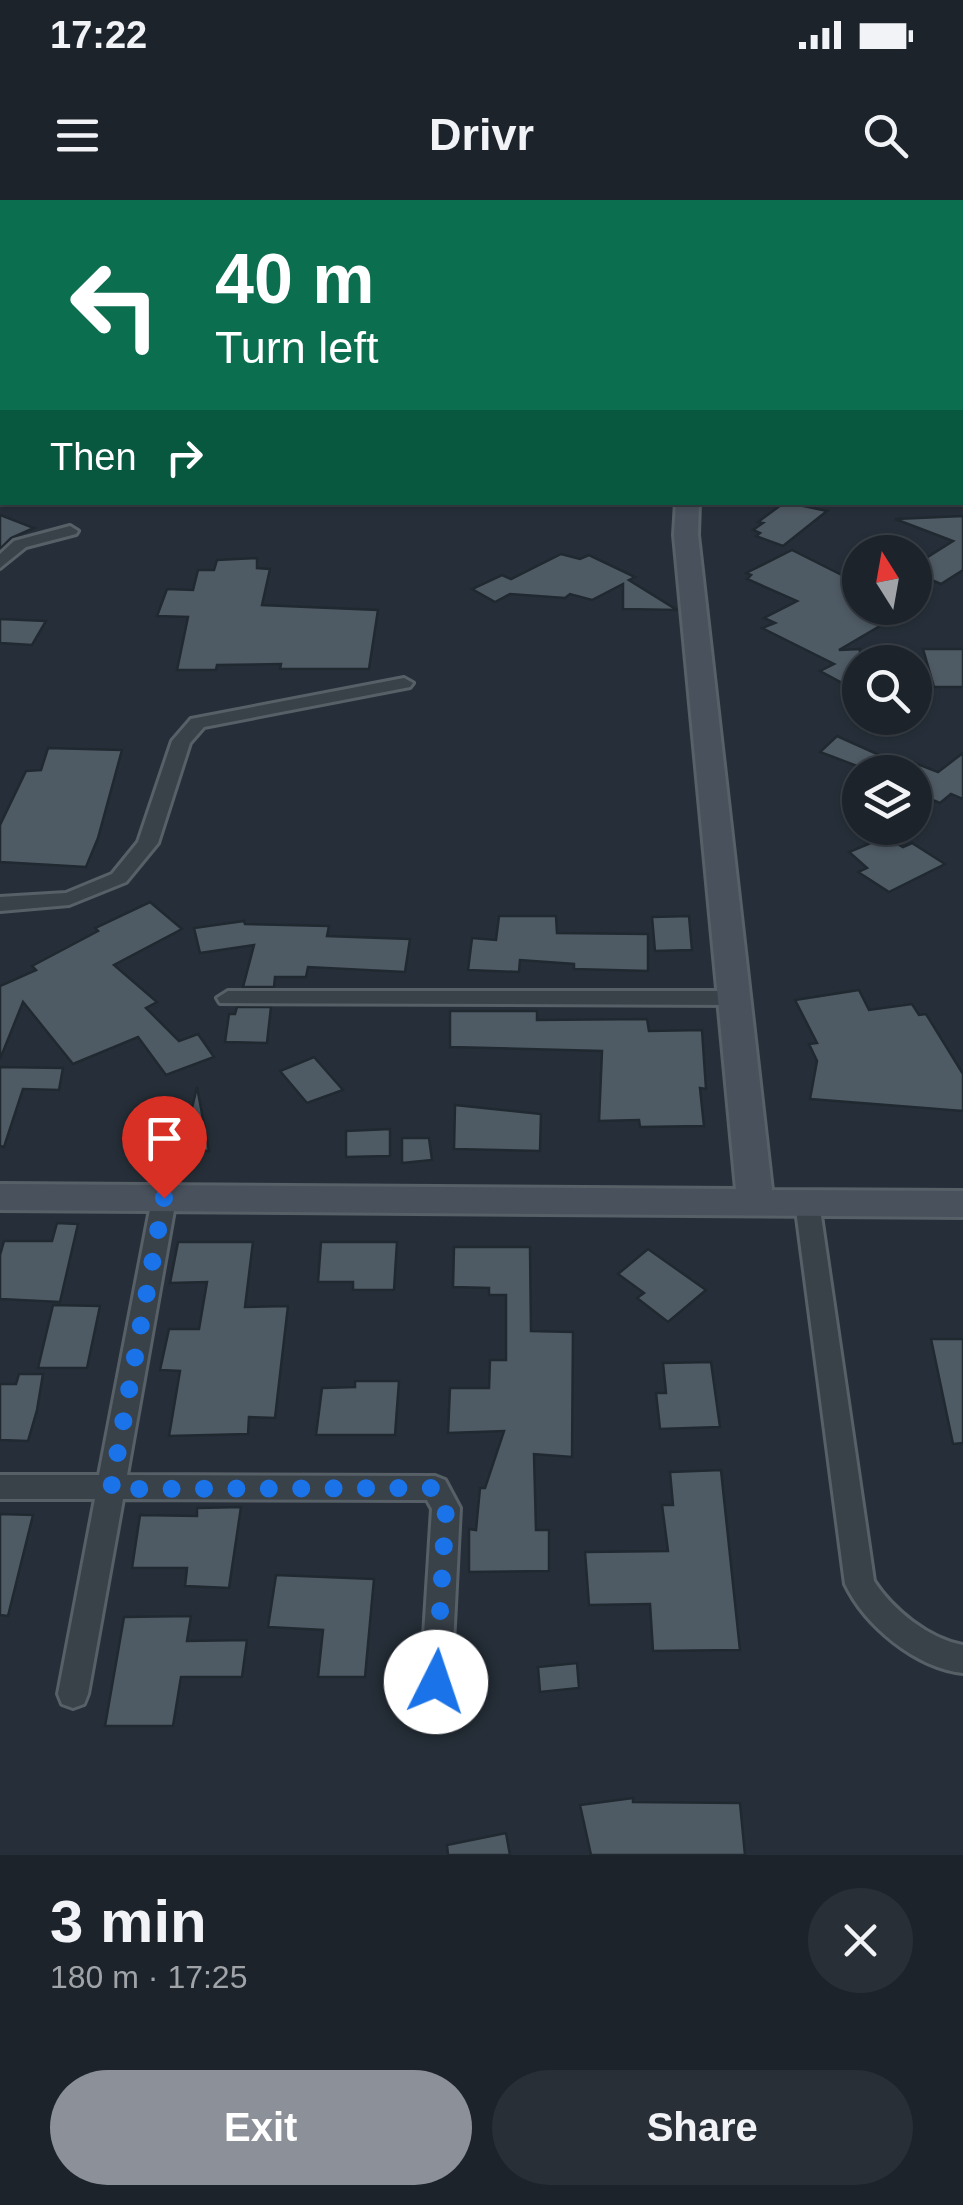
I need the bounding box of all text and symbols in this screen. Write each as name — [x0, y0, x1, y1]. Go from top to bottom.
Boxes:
text: 17:22 — [50, 14, 147, 56]
icon: menu — [50, 108, 105, 163]
icon: search — [858, 108, 913, 163]
text: Drivr — [429, 109, 534, 160]
icon: left — [50, 240, 180, 370]
text: 40 m — [215, 240, 375, 318]
text: Turn left — [215, 322, 378, 373]
icon: right — [157, 430, 212, 485]
text: Then — [50, 436, 137, 478]
north arrow — [842, 535, 932, 625]
map controls — [842, 535, 932, 845]
button: search — [842, 645, 932, 735]
button: layers — [842, 755, 932, 845]
pin — [122, 1096, 207, 1199]
icon: arrive — [137, 1111, 192, 1166]
position arrow — [384, 1630, 488, 1734]
text: 3 min — [50, 1888, 207, 1955]
button: close — [808, 1888, 913, 1993]
text: 180 m · 17:25 — [50, 1959, 247, 1995]
button: Exit — [50, 2070, 472, 2185]
button: Share — [492, 2070, 913, 2185]

